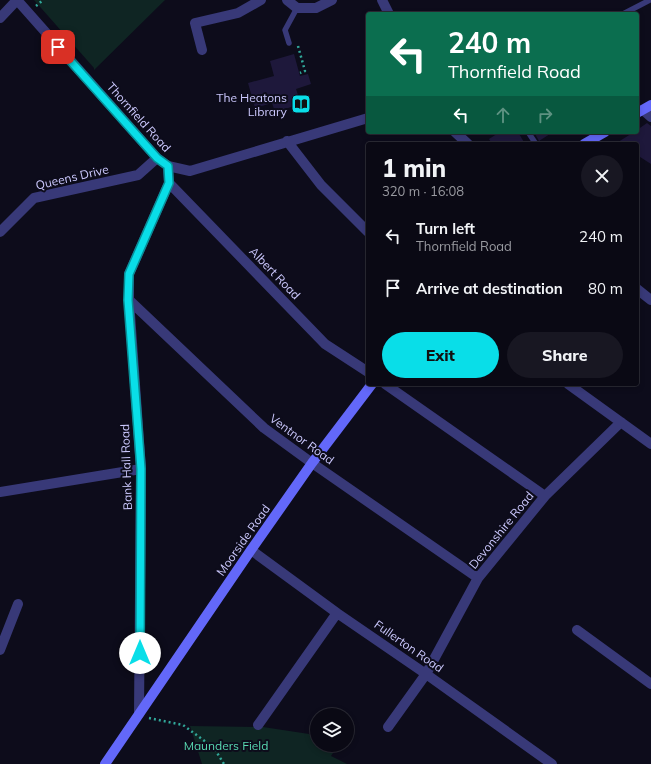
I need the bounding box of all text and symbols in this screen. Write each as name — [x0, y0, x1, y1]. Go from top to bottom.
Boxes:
text: 240 m — [448, 25, 531, 60]
icon: left — [382, 28, 434, 80]
pin — [41, 30, 75, 64]
icon: arrive — [47, 36, 69, 58]
text: Thornfield Road — [448, 60, 581, 83]
street label: Thornfield Road — [104, 79, 174, 155]
place label: The Heatons Library — [216, 90, 288, 119]
library icon: The Heatons Library — [290, 93, 312, 115]
icon: left — [450, 104, 472, 126]
icon: ahead — [492, 104, 514, 126]
icon: right — [534, 104, 556, 126]
text: 1 min — [382, 153, 446, 183]
button: close — [581, 155, 623, 197]
street label: Queens Drive — [34, 161, 110, 193]
text: 320 m · 16:08 — [382, 183, 464, 199]
text: Turn left — [416, 219, 475, 238]
icon: left — [382, 225, 404, 247]
text: 240 m — [579, 227, 623, 246]
text: Thornfield Road — [416, 238, 512, 254]
street label: Albert Road — [246, 244, 304, 302]
icon: arrive — [382, 277, 404, 299]
text: Arrive at destination — [416, 279, 563, 298]
text: 80 m — [588, 279, 623, 298]
button: Exit — [382, 332, 499, 378]
button: Share — [507, 332, 623, 378]
street label: Ventnor Road — [267, 411, 337, 467]
street label: Bank Hall Road — [117, 424, 135, 510]
street label: Devonshire Road — [465, 488, 537, 572]
street label: Moorside Road — [213, 502, 273, 578]
street label: Fullerton Road — [372, 617, 446, 675]
position arrow — [119, 632, 161, 674]
map controls — [310, 708, 354, 752]
button: layers — [310, 708, 354, 752]
park label: Maunders Field — [184, 738, 268, 753]

